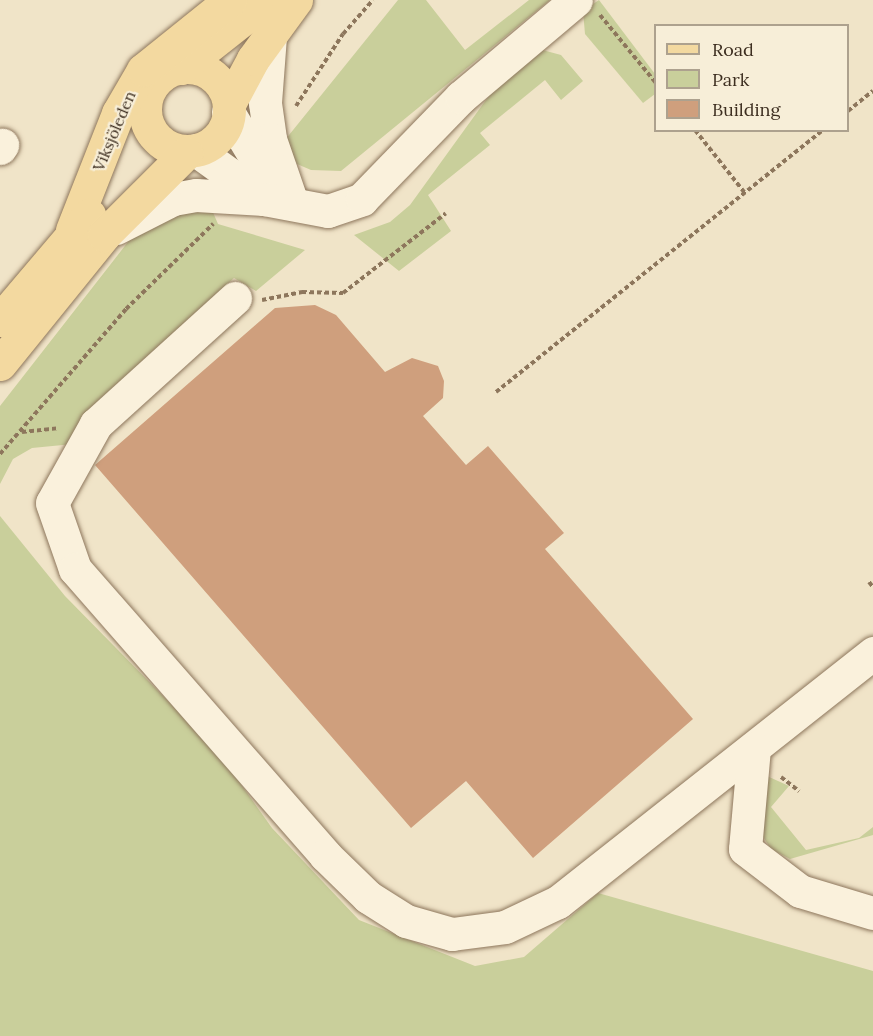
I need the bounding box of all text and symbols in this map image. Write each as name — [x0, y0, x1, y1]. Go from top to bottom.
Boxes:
legend — [654, 24, 849, 132]
text: Road — [712, 38, 754, 61]
text: Park — [712, 68, 749, 91]
street label: Viksjöleden — [89, 88, 139, 174]
text: Building — [712, 98, 780, 121]

